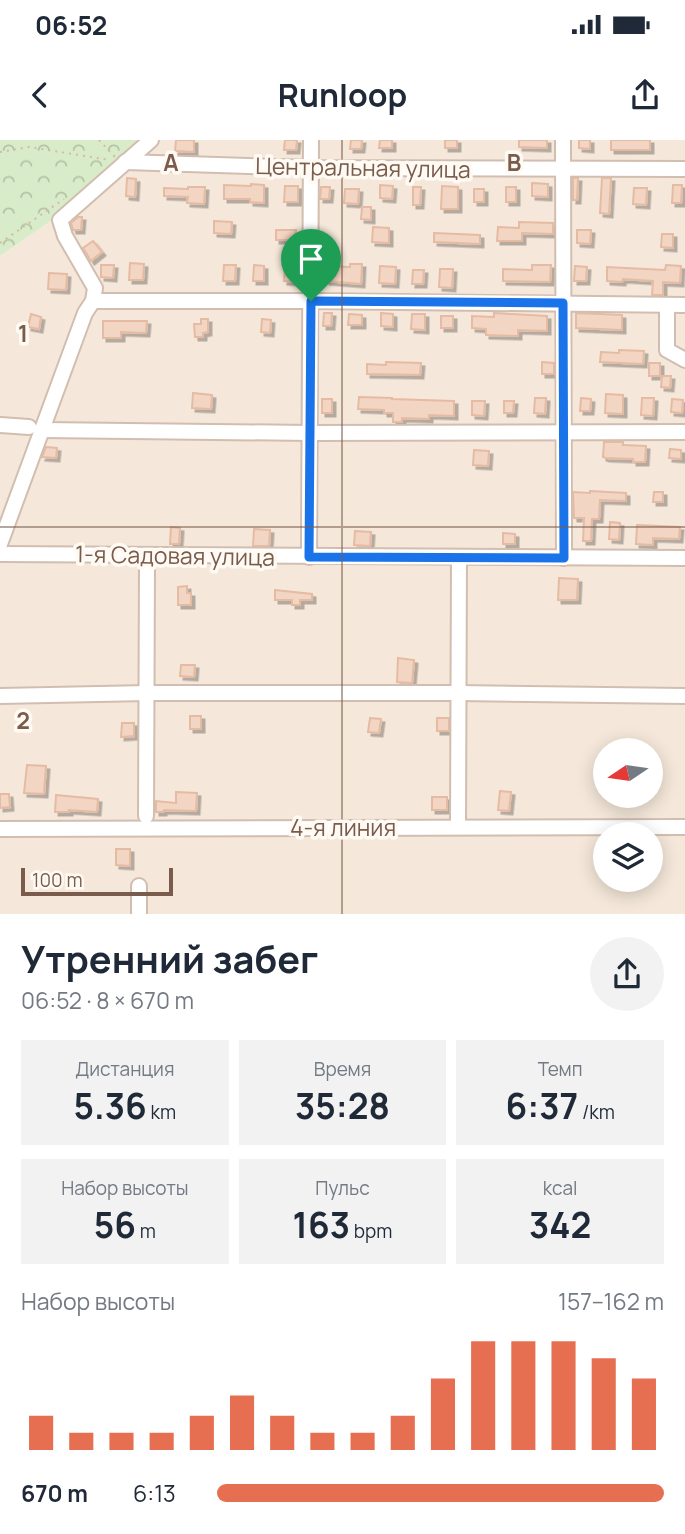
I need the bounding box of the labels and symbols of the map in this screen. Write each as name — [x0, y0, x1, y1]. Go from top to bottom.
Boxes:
text: A — [163, 146, 179, 178]
text: B — [507, 146, 521, 178]
street label: Центральная улица — [255, 149, 471, 185]
pin — [281, 229, 341, 301]
text: 1 — [18, 317, 28, 349]
street label: 1-я Садовая улица — [75, 537, 275, 573]
text: 2 — [16, 704, 30, 736]
north arrow — [593, 738, 663, 808]
street label: 4-я линия — [290, 811, 396, 843]
scale bar — [21, 866, 173, 897]

